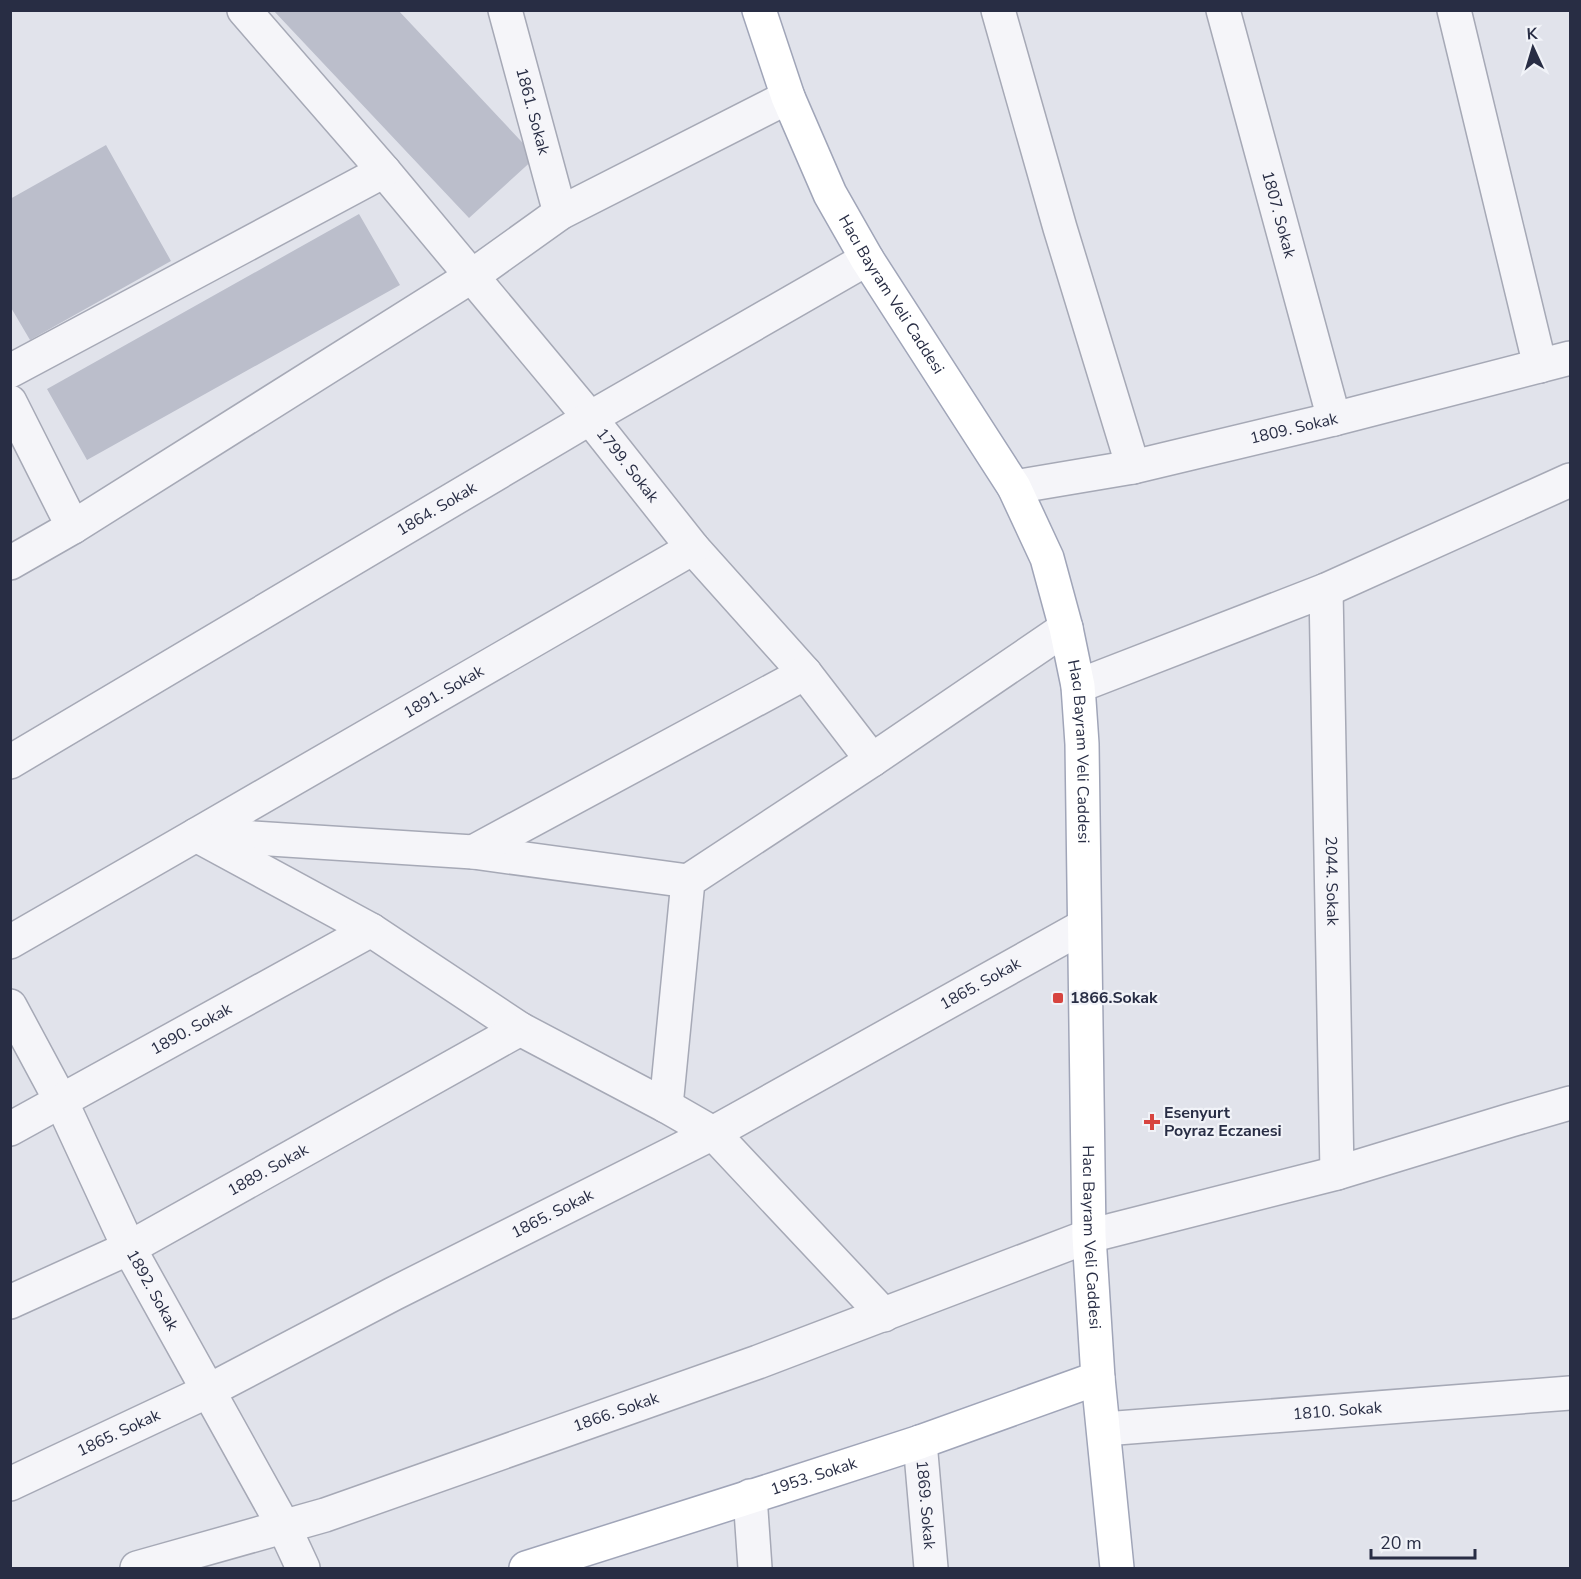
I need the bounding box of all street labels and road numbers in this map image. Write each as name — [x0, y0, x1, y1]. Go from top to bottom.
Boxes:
street label: 1861. Sokak — [510, 65, 555, 158]
street label: 1807. Sokak — [1256, 169, 1301, 262]
street label: Hacı Bayram Veli Caddesi — [833, 211, 949, 378]
street label: 1809. Sokak — [1248, 407, 1341, 450]
street label: 1799. Sokak — [591, 423, 664, 508]
street label: 1864. Sokak — [393, 476, 482, 541]
street label: Hacı Bayram Veli Caddesi — [1062, 658, 1094, 844]
street label: 1891. Sokak — [399, 660, 489, 724]
street label: 2044. Sokak — [1320, 836, 1343, 927]
street label: 1865. Sokak — [936, 952, 1026, 1015]
street label: 1890. Sokak — [147, 997, 237, 1060]
street label: 1889. Sokak — [224, 1138, 313, 1202]
street label: Hacı Bayram Veli Caddesi — [1077, 1145, 1106, 1330]
street label: 1865. Sokak — [507, 1183, 598, 1244]
street label: 1892. Sokak — [121, 1246, 184, 1335]
street label: 1866. Sokak — [570, 1387, 663, 1437]
street label: 1810. Sokak — [1292, 1396, 1384, 1425]
street label: 1865. Sokak — [73, 1404, 165, 1462]
street label: 1953. Sokak — [768, 1452, 861, 1501]
street label: 1869. Sokak — [911, 1459, 940, 1551]

